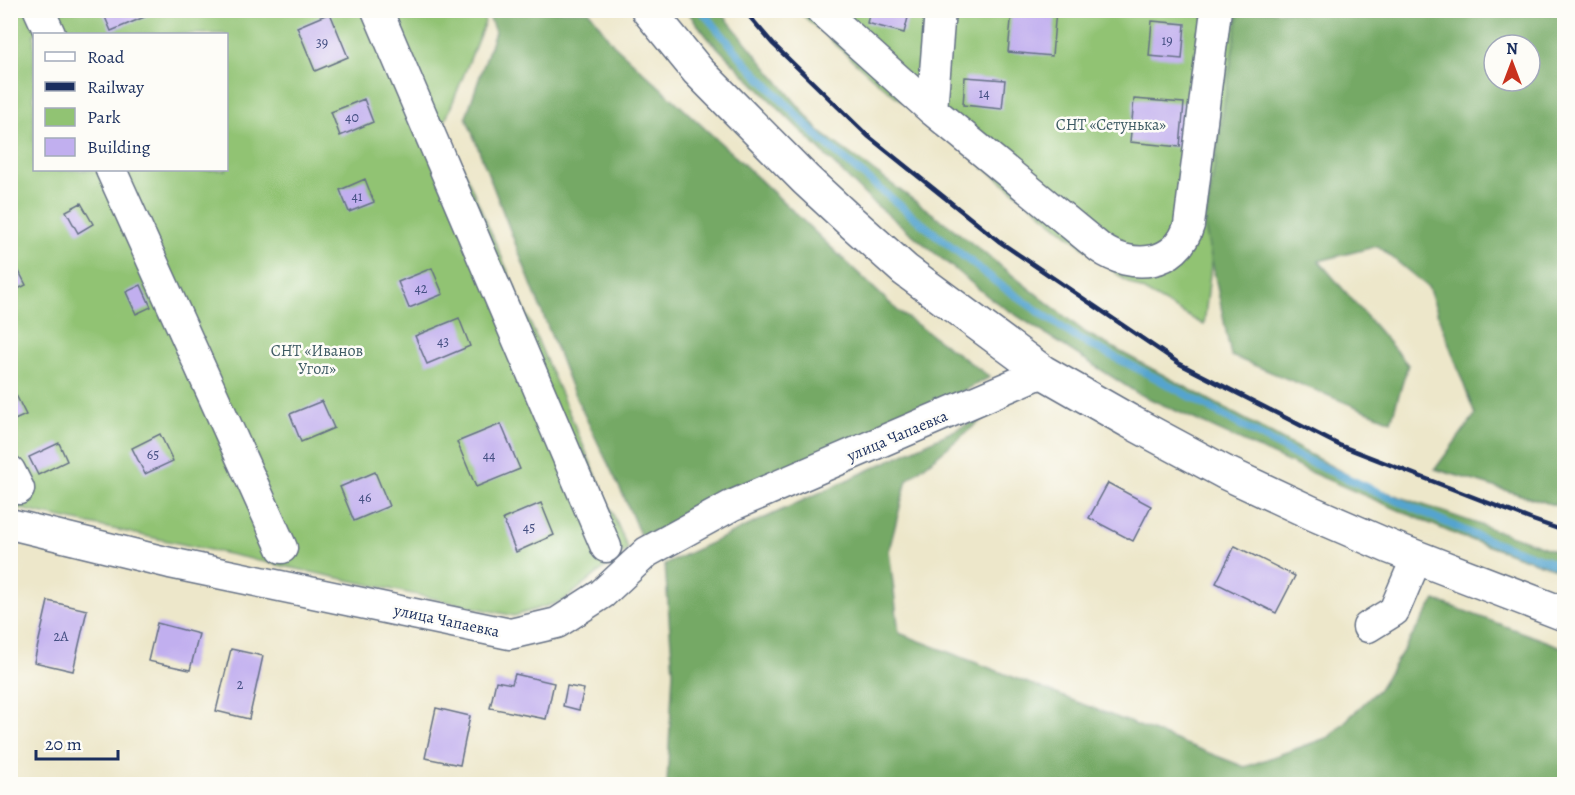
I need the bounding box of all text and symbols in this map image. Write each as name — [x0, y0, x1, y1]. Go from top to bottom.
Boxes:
house number: 19 — [1161, 31, 1173, 50]
legend — [33, 33, 228, 171]
house number: 39 — [316, 33, 328, 52]
north arrow — [1482, 33, 1542, 93]
text: N — [1506, 38, 1518, 60]
text: Road — [87, 45, 125, 69]
text: Railway — [87, 75, 145, 99]
house number: 14 — [978, 84, 990, 103]
text: Park — [87, 105, 121, 129]
house number: 40 — [345, 108, 359, 127]
park label: СНТ «Сетунька» — [1056, 114, 1166, 136]
text: Building — [87, 135, 151, 159]
house number: 41 — [351, 187, 363, 206]
house number: 42 — [415, 279, 428, 298]
house number: 43 — [437, 332, 449, 351]
park label: СНТ «Иванов Угол» — [271, 340, 363, 380]
street label: улица Чапаевка — [843, 405, 952, 467]
house number: 65 — [147, 445, 159, 464]
house number: 44 — [483, 446, 495, 465]
house number: 46 — [359, 488, 371, 507]
house number: 45 — [523, 518, 535, 537]
street label: улица Чапаевка — [391, 599, 502, 643]
house number: 2А — [54, 627, 69, 646]
house number: 2 — [237, 675, 244, 694]
scale bar — [36, 723, 118, 761]
text: 20 m — [45, 732, 82, 756]

